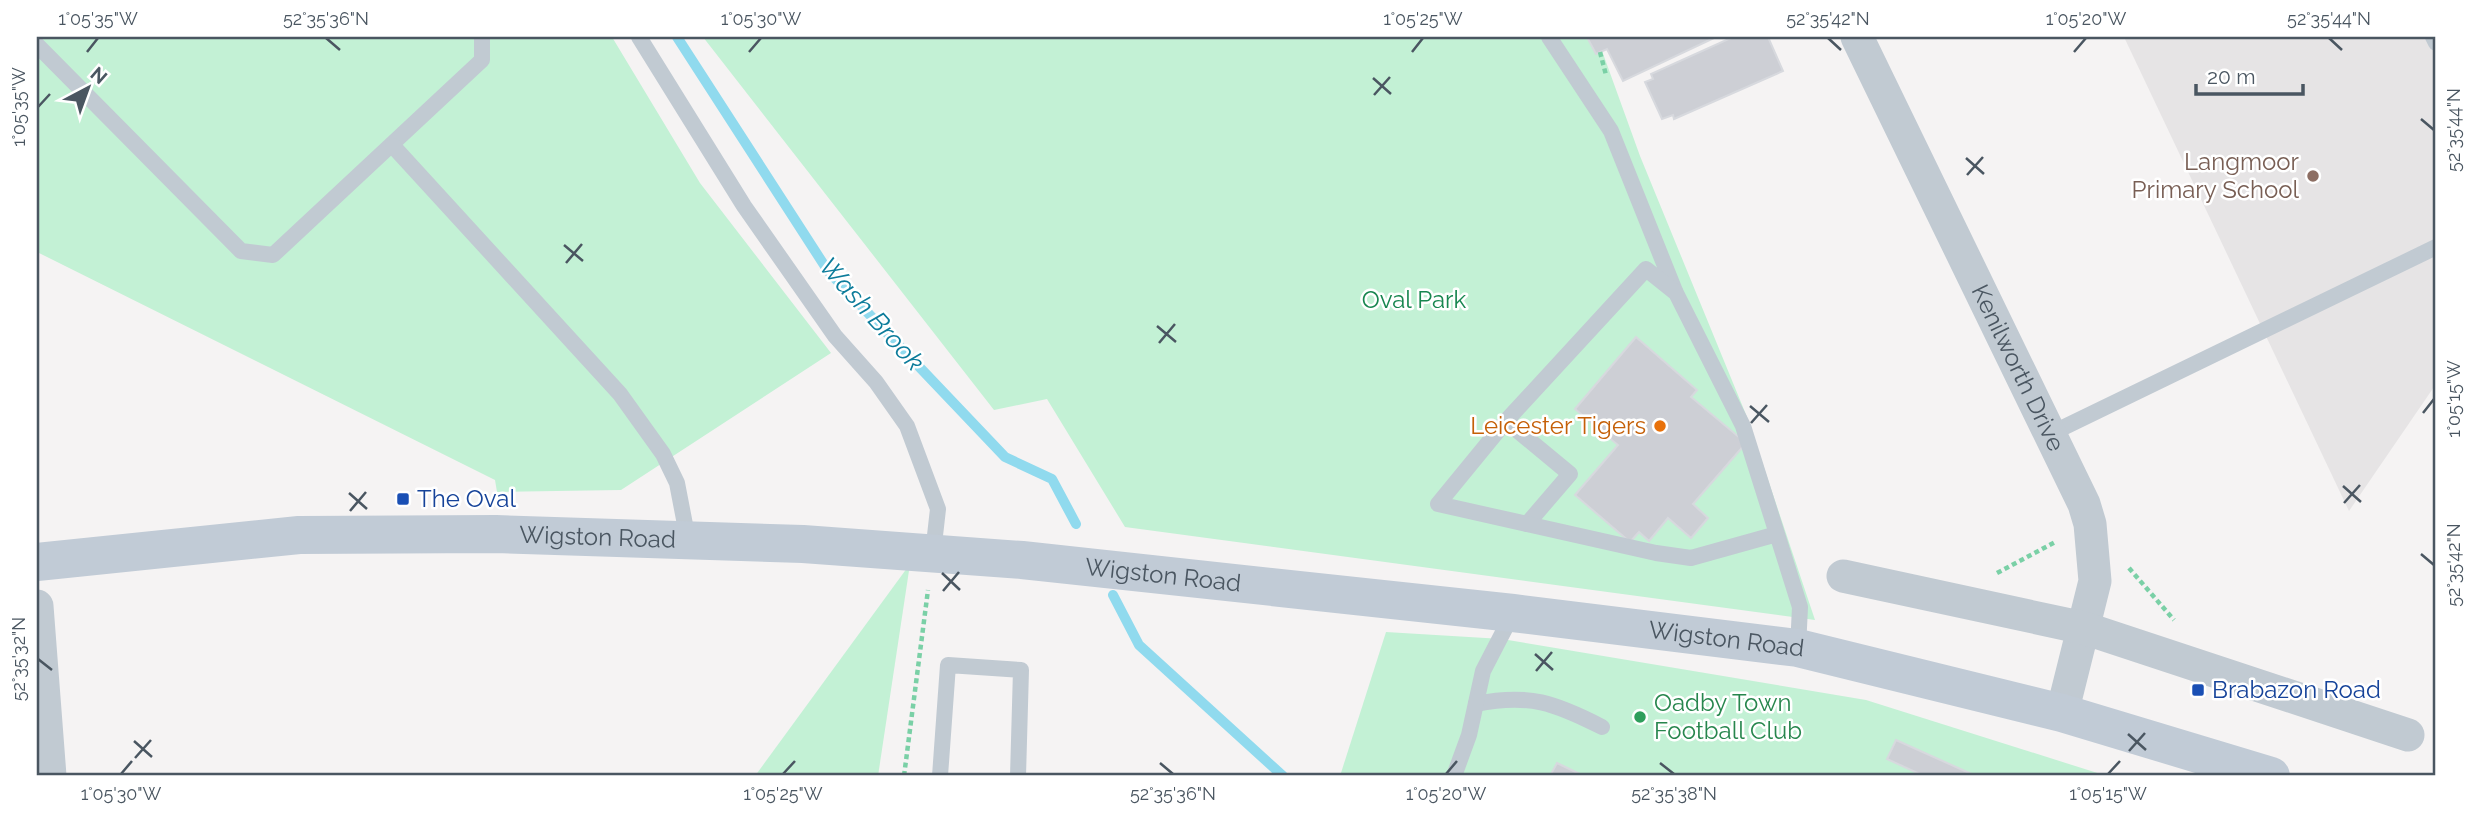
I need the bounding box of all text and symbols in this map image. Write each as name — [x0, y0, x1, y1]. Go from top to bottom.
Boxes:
text: 1°05'35"W — [58, 8, 138, 29]
text: 52°35'36"N — [283, 8, 369, 29]
text: 1°05'30"W — [721, 8, 801, 29]
text: 1°05'25"W — [1383, 8, 1463, 29]
text: 52°35'42"N — [1786, 8, 1870, 29]
text: 1°05'20"W — [2046, 8, 2126, 29]
text: 52°35'44"N — [2287, 8, 2371, 29]
north arrow — [52, 52, 122, 122]
scale bar — [2196, 52, 2303, 96]
text: N — [86, 62, 112, 88]
text: 20 m — [2207, 64, 2255, 89]
text: 1°05'35"W — [8, 67, 29, 147]
text: 52°35'44"N — [2443, 88, 2464, 172]
place label: Langmoor Primary School — [2132, 147, 2300, 204]
marker: Langmoor Primary School — [2305, 168, 2321, 184]
water label: Wash Brook — [813, 251, 931, 377]
street label: Kenilworth Drive — [1966, 280, 2071, 456]
park label: Oval Park — [1362, 285, 1467, 314]
text: 1°05'15"W — [2443, 360, 2464, 438]
place label: Leicester Tigers — [1470, 411, 1646, 440]
marker: Leicester Tigers — [1652, 418, 1668, 434]
place label: The Oval — [417, 484, 516, 513]
marker: The Oval — [395, 491, 411, 507]
street label: Wigston Road — [519, 520, 676, 554]
text: 52°35'42"N — [2443, 523, 2464, 607]
street label: Wigston Road — [1084, 552, 1243, 598]
street label: Wigston Road — [1647, 615, 1806, 663]
text: 52°35'32"N — [8, 617, 29, 701]
place label: Brabazon Road — [2212, 675, 2381, 704]
marker: Brabazon Road — [2190, 682, 2206, 698]
place label: Oadby Town Football Club — [1654, 688, 1802, 745]
marker: Oadby Town Football Club — [1632, 709, 1648, 725]
text: 1°05'30"W — [81, 783, 161, 804]
text: 1°05'25"W — [743, 783, 823, 804]
text: 52°35'36"N — [1130, 783, 1216, 804]
text: 1°05'20"W — [1406, 783, 1486, 804]
text: 52°35'38"N — [1631, 783, 1717, 804]
text: 1°05'15"W — [2069, 783, 2147, 804]

